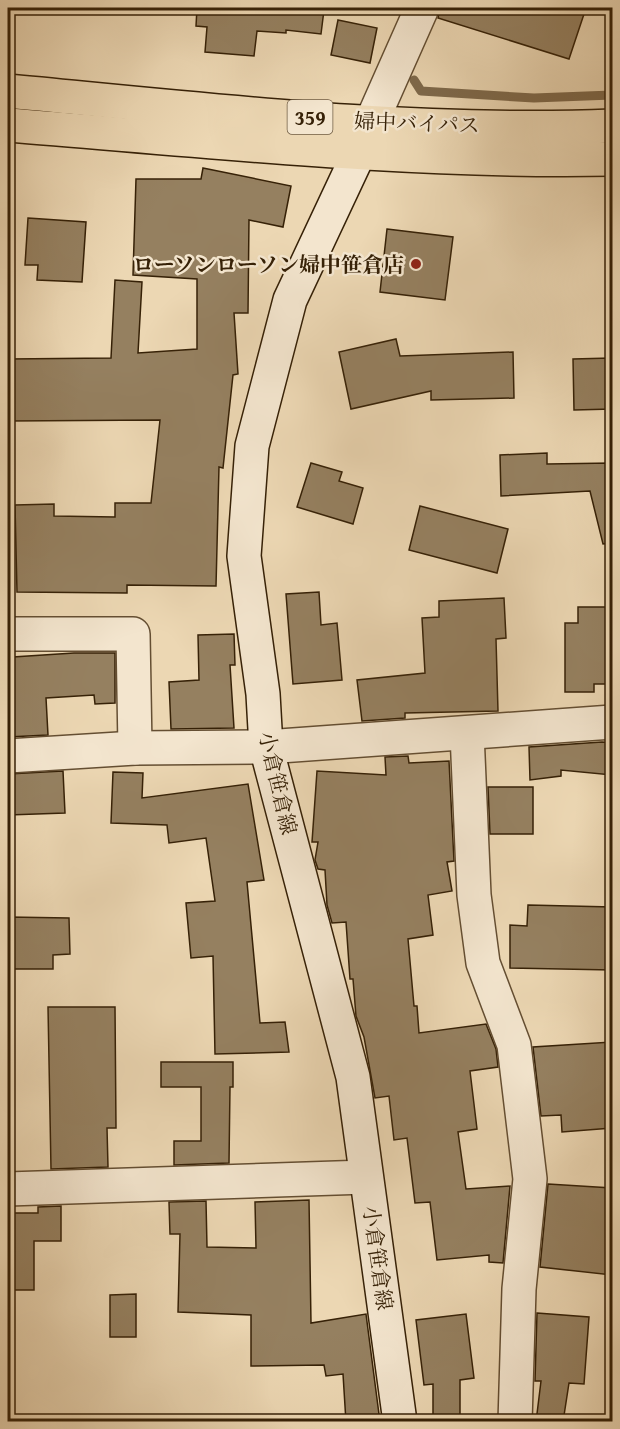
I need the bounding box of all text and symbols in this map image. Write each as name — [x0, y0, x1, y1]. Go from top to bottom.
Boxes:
road number: 359 — [288, 100, 332, 134]
street label: 婦中バイパス — [354, 105, 480, 141]
place label: ローソンローソン婦中笹倉店 — [133, 249, 404, 280]
marker: ローソンローソン婦中笹倉店 — [409, 257, 423, 271]
street label: 小倉笹倉線 — [251, 728, 305, 838]
street label: 小倉笹倉線 — [355, 1204, 401, 1312]

